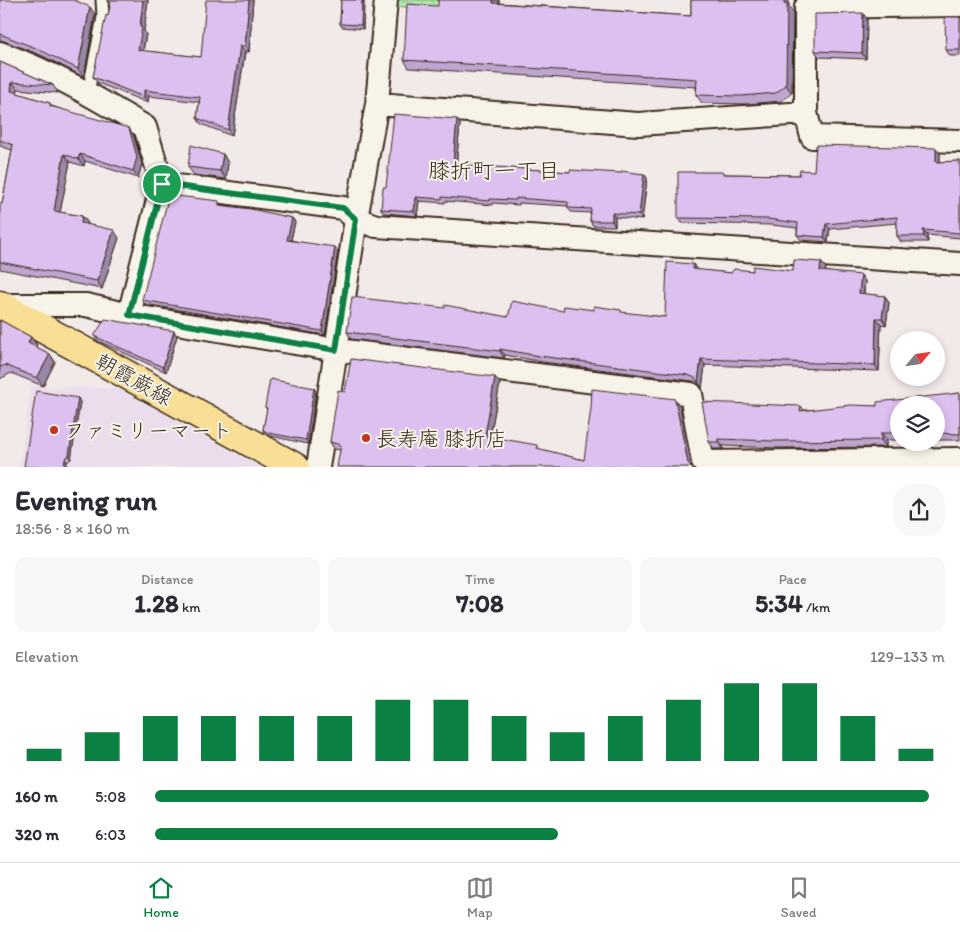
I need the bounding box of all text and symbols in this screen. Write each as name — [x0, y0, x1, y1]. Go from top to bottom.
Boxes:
district label: 膝折町一丁目 — [428, 157, 560, 184]
pin — [141, 163, 183, 205]
icon: arrive — [148, 170, 176, 198]
north arrow — [890, 331, 945, 386]
map controls — [890, 331, 945, 451]
street label: 朝霞蕨線 — [91, 348, 177, 410]
button: layers — [890, 396, 945, 451]
place label: ファミリーマート — [64, 418, 232, 443]
marker: ファミリーマート — [48, 424, 60, 436]
place label: 長寿庵 膝折店 — [376, 426, 507, 451]
marker: 長寿庵 膝折店 — [360, 432, 372, 444]
text: Evening run — [15, 483, 157, 517]
button: share — [893, 484, 945, 536]
text: 18:56 · 8 × 160 m — [15, 519, 130, 538]
text: Distance — [141, 571, 194, 588]
text: Time — [465, 571, 495, 588]
text: Pace — [779, 571, 807, 588]
text: 1.28 — [134, 588, 179, 618]
text: 7:08 — [456, 588, 504, 618]
text: 5:34 — [755, 588, 803, 618]
text: km — [179, 599, 200, 616]
text: /km — [803, 599, 830, 616]
text: Elevation — [15, 647, 79, 666]
text: 129–133 m — [870, 647, 945, 666]
text: 160 m — [15, 787, 58, 806]
text: 5:08 — [95, 787, 126, 806]
text: 320 m — [15, 825, 59, 844]
text: 6:03 — [95, 825, 126, 844]
tab: Home — [144, 874, 179, 921]
tab: Map — [466, 874, 494, 921]
tab: Saved — [781, 874, 817, 921]

